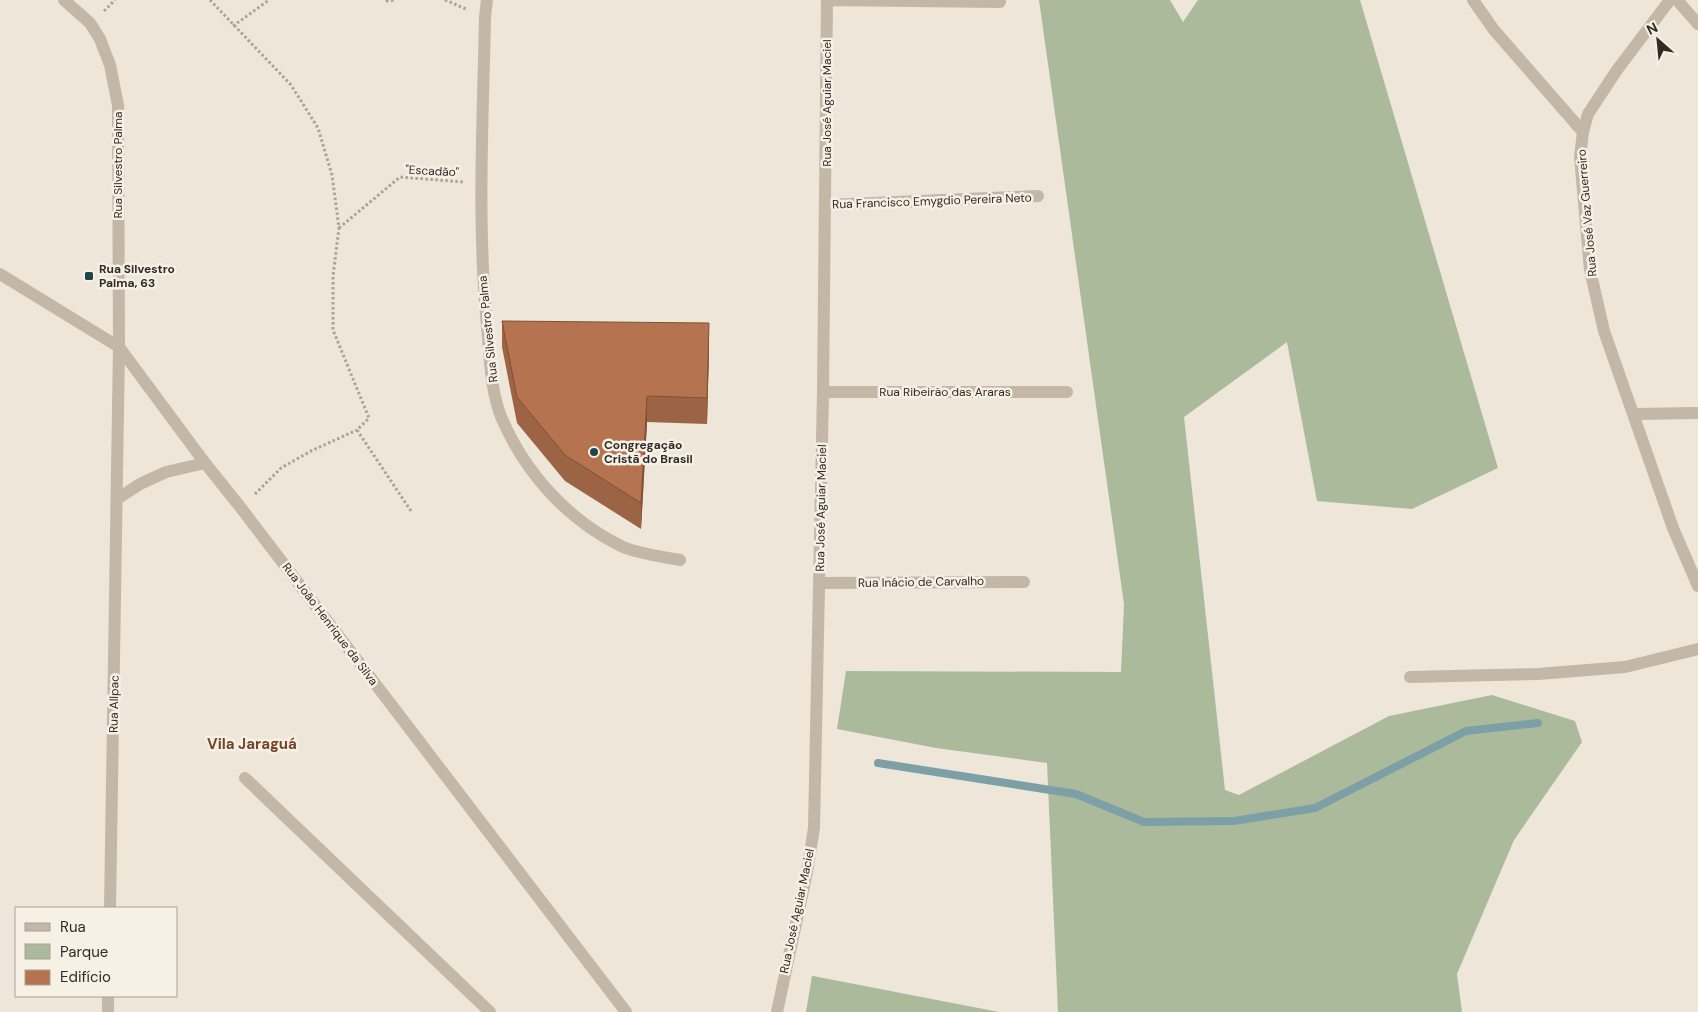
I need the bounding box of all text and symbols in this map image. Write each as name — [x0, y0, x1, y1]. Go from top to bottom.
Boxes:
north arrow — [1633, 15, 1683, 65]
text: N — [1643, 18, 1661, 39]
street label: Rua José Aguiar Maciel — [819, 39, 835, 167]
street label: Rua Silvestro Palma — [110, 111, 126, 219]
street label: Rua José Vaz Guerreiro — [1573, 149, 1601, 277]
street label: "Escadão" — [405, 162, 460, 180]
street label: Rua Francisco Emygdio Pereira Neto — [832, 190, 1032, 212]
place label: Rua Silvestro Palma, 63 — [99, 261, 175, 291]
marker: Rua Silvestro Palma, 63 — [83, 270, 95, 282]
street label: Rua Silvestro Palma — [474, 275, 502, 383]
street label: Rua Ribeirão das Araras — [879, 384, 1011, 400]
place label: Congregação Cristã do Brasil — [604, 437, 693, 467]
street label: Rua José Aguiar Maciel — [812, 444, 830, 572]
marker: Congregação Cristã do Brasil — [588, 446, 600, 458]
street label: Rua João Henrique da Silva — [279, 559, 381, 689]
street label: Rua Inácio de Carvalho — [858, 573, 984, 591]
street label: Rua Allpac — [105, 675, 123, 733]
district label: Vila Jaraguá — [207, 734, 297, 754]
street label: Rua José Aguiar Maciel — [776, 847, 818, 975]
legend — [15, 907, 178, 997]
text: Rua — [60, 917, 86, 937]
text: Parque — [60, 942, 108, 962]
text: Edifício — [60, 967, 111, 987]

